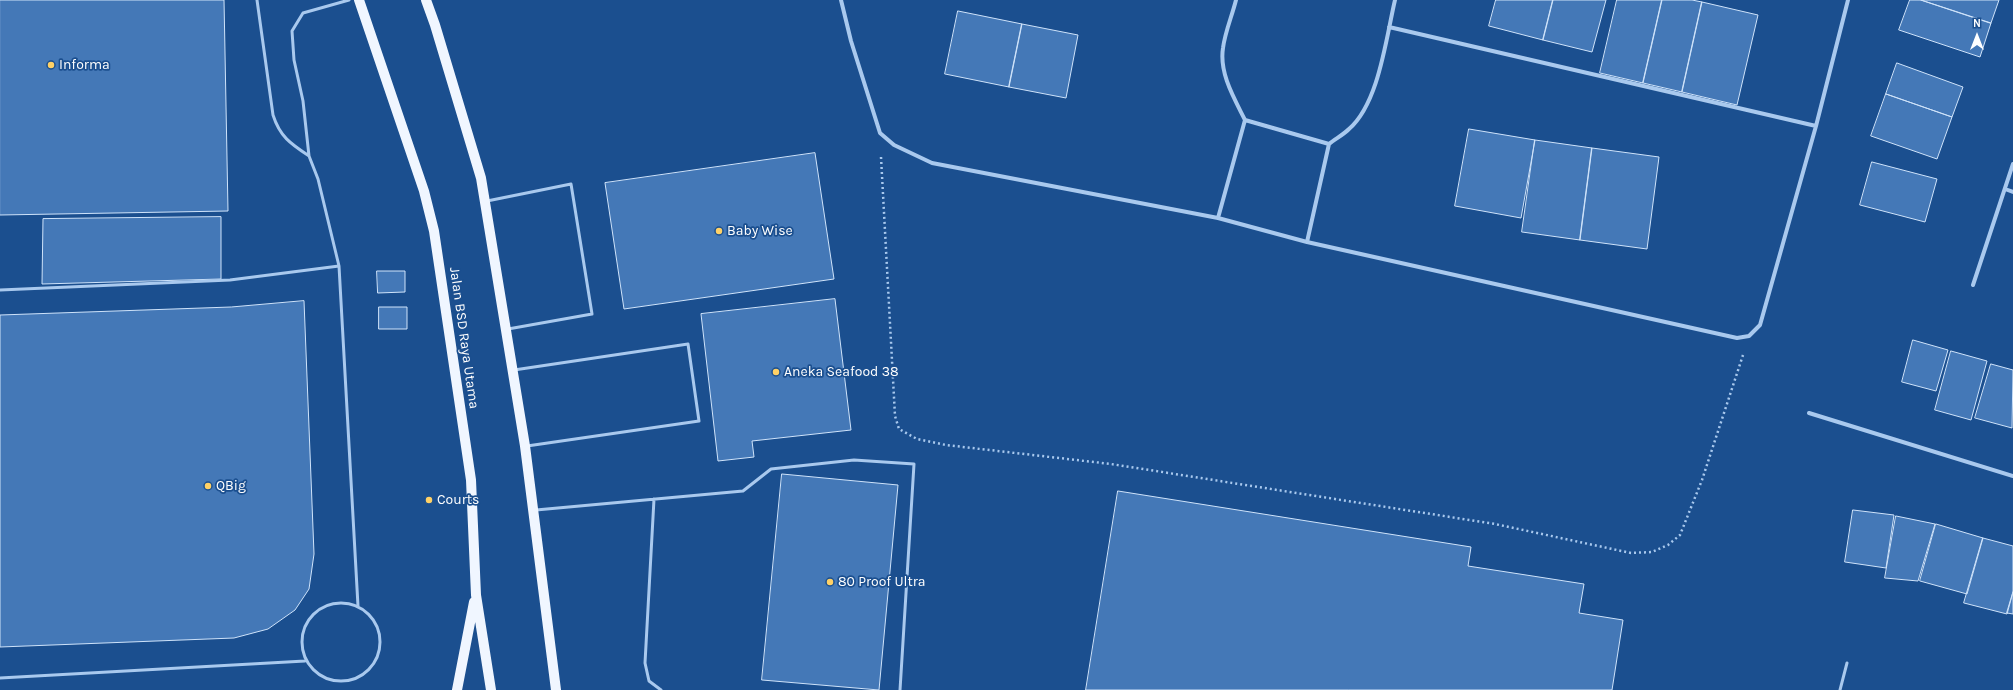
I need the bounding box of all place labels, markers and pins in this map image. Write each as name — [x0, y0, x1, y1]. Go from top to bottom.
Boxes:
place label: Informa — [59, 57, 110, 73]
marker: Informa — [46, 60, 56, 70]
place label: Baby Wise — [727, 223, 793, 239]
marker: Baby Wise — [714, 226, 724, 236]
place label: Aneka Seafood 38 — [784, 364, 899, 380]
marker: Aneka Seafood 38 — [771, 367, 781, 377]
place label: QBig — [216, 478, 246, 494]
marker: QBig — [203, 481, 213, 491]
place label: Courts — [437, 492, 479, 508]
marker: Courts — [424, 495, 434, 505]
place label: 80 Proof Ultra — [838, 574, 926, 590]
marker: 80 Proof Ultra — [825, 577, 835, 587]

